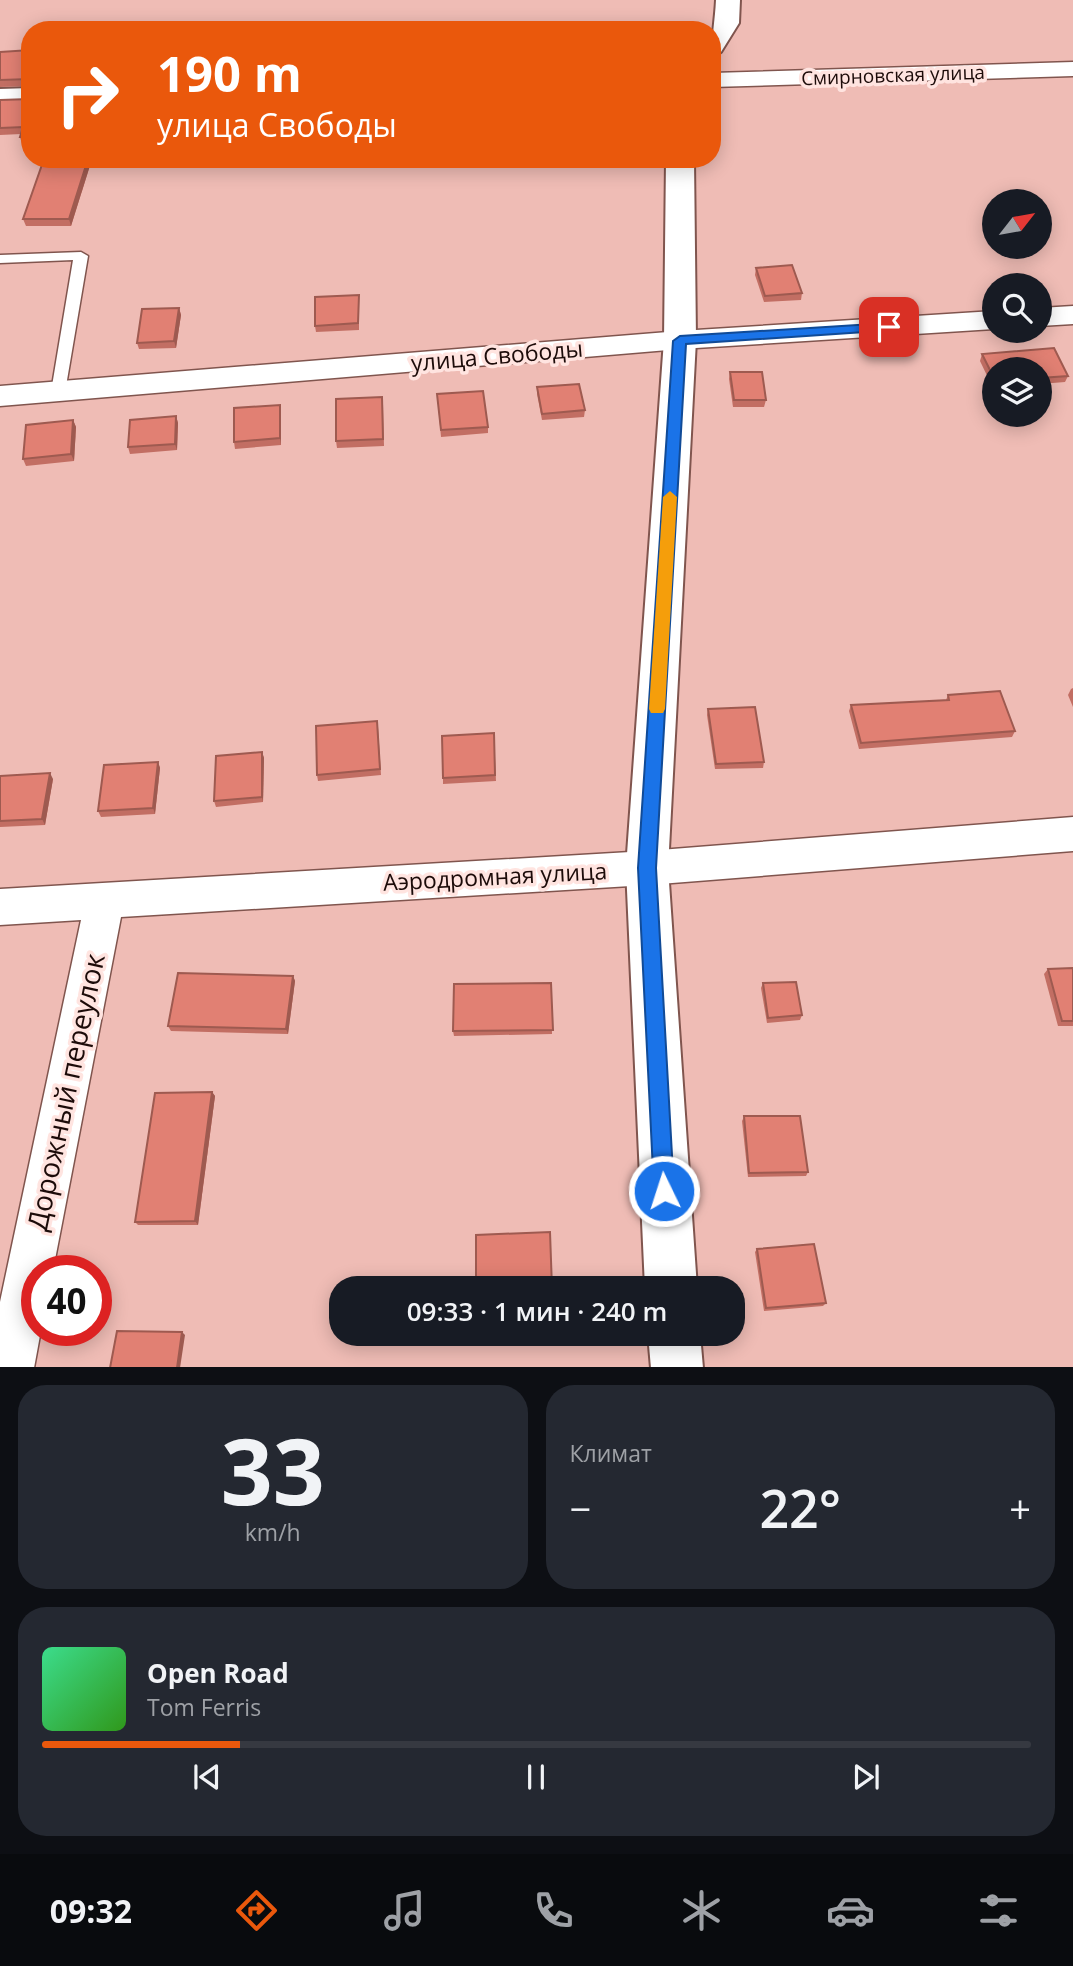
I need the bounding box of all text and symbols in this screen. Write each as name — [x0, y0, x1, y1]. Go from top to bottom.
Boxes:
text: 190 m — [157, 40, 302, 106]
icon: right — [42, 49, 133, 140]
street label: Смирновская улица — [801, 59, 985, 91]
text: улица Свободы — [157, 103, 397, 146]
north arrow — [982, 189, 1052, 259]
map controls — [982, 189, 1052, 427]
button: search — [982, 273, 1052, 343]
pin — [859, 297, 919, 357]
icon: arrive — [870, 308, 908, 346]
street label: улица Свободы — [410, 332, 584, 378]
button: layers — [982, 357, 1052, 427]
street label: Аэродромная улица — [382, 854, 608, 898]
street label: Дорожный переулок — [17, 949, 113, 1234]
position arrow — [627, 1154, 701, 1228]
speed limit sign: 40 — [21, 1255, 112, 1346]
text: 09:33 · 1 мин · 240 m — [407, 1293, 667, 1329]
text: 33 — [221, 1408, 325, 1532]
text: Климат — [570, 1437, 652, 1469]
text: 22° — [759, 1472, 841, 1543]
text: − — [570, 1482, 591, 1534]
text: + — [1009, 1482, 1031, 1534]
text: km/h — [245, 1516, 301, 1548]
text: Open Road — [147, 1655, 289, 1691]
text: Tom Ferris — [147, 1691, 261, 1723]
icon: previous — [188, 1758, 226, 1796]
icon: pause — [517, 1758, 555, 1796]
icon: next — [847, 1758, 885, 1796]
icon: directions — [232, 1886, 281, 1935]
icon: music — [380, 1886, 429, 1935]
icon: phone — [529, 1886, 578, 1935]
icon: climate — [677, 1886, 726, 1935]
icon: car — [826, 1886, 875, 1935]
icon: filters — [974, 1886, 1023, 1935]
text: 09:32 — [50, 1889, 132, 1932]

